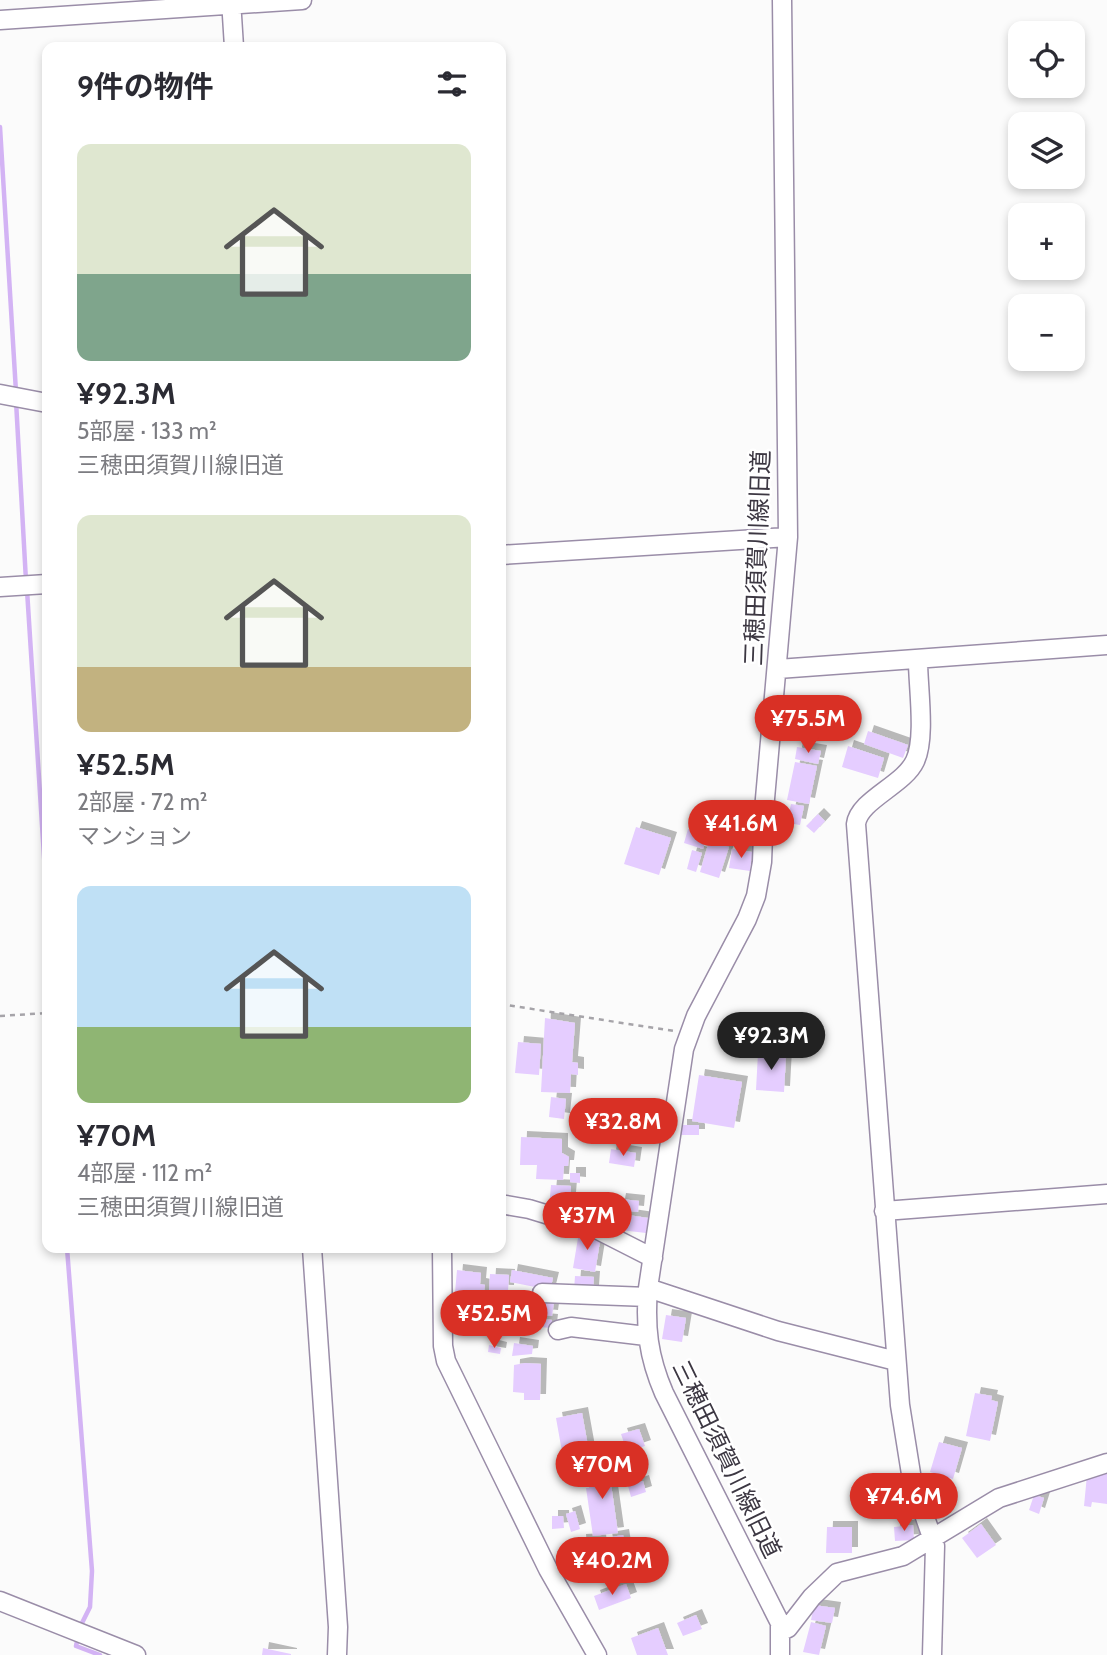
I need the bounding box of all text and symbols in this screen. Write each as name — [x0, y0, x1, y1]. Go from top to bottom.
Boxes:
map controls — [1008, 21, 1085, 371]
button: locate — [1008, 21, 1085, 98]
icon: filters — [433, 65, 471, 103]
text: 9件の物件 — [77, 68, 214, 105]
button: layers — [1008, 112, 1085, 189]
icon: home — [211, 189, 337, 315]
button: + — [1008, 203, 1085, 280]
button: − — [1008, 294, 1085, 371]
text: ¥92.3M — [77, 375, 176, 412]
text: 5部屋 · 133 m² — [77, 417, 217, 445]
street label: 三穂田須賀川線旧道 — [739, 450, 775, 666]
text: 三穂田須賀川線旧道 — [77, 451, 284, 479]
icon: home — [211, 560, 337, 686]
pin: ¥75.5M — [751, 696, 865, 755]
text: ¥75.5M — [771, 704, 845, 732]
text: ¥52.5M — [77, 746, 175, 783]
text: 2部屋 · 72 m² — [77, 788, 207, 816]
pin: ¥41.6M — [684, 800, 798, 860]
text: ¥41.6M — [704, 809, 778, 837]
text: マンション — [77, 822, 192, 850]
icon: home — [211, 931, 337, 1057]
pin: ¥92.3M — [714, 1012, 828, 1072]
text: ¥92.3M — [733, 1021, 809, 1049]
pin: ¥32.8M — [566, 1098, 680, 1158]
text: ¥32.8M — [585, 1107, 661, 1135]
text: ¥70M — [77, 1117, 156, 1154]
text: 4部屋 · 112 m² — [77, 1159, 212, 1187]
pin: ¥37M — [546, 1192, 628, 1252]
text: 三穂田須賀川線旧道 — [77, 1193, 284, 1221]
text: ¥37M — [559, 1201, 615, 1229]
pin: ¥52.5M — [437, 1290, 551, 1350]
text: ¥52.5M — [456, 1299, 532, 1327]
street label: 三穂田須賀川線旧道 — [667, 1356, 787, 1562]
pin: ¥70M — [561, 1442, 643, 1501]
text: ¥70M — [572, 1450, 632, 1478]
pin: ¥74.6M — [847, 1474, 961, 1533]
text: ¥74.6M — [866, 1482, 942, 1510]
pin: ¥40.2M — [555, 1538, 669, 1597]
text: ¥40.2M — [572, 1546, 652, 1574]

